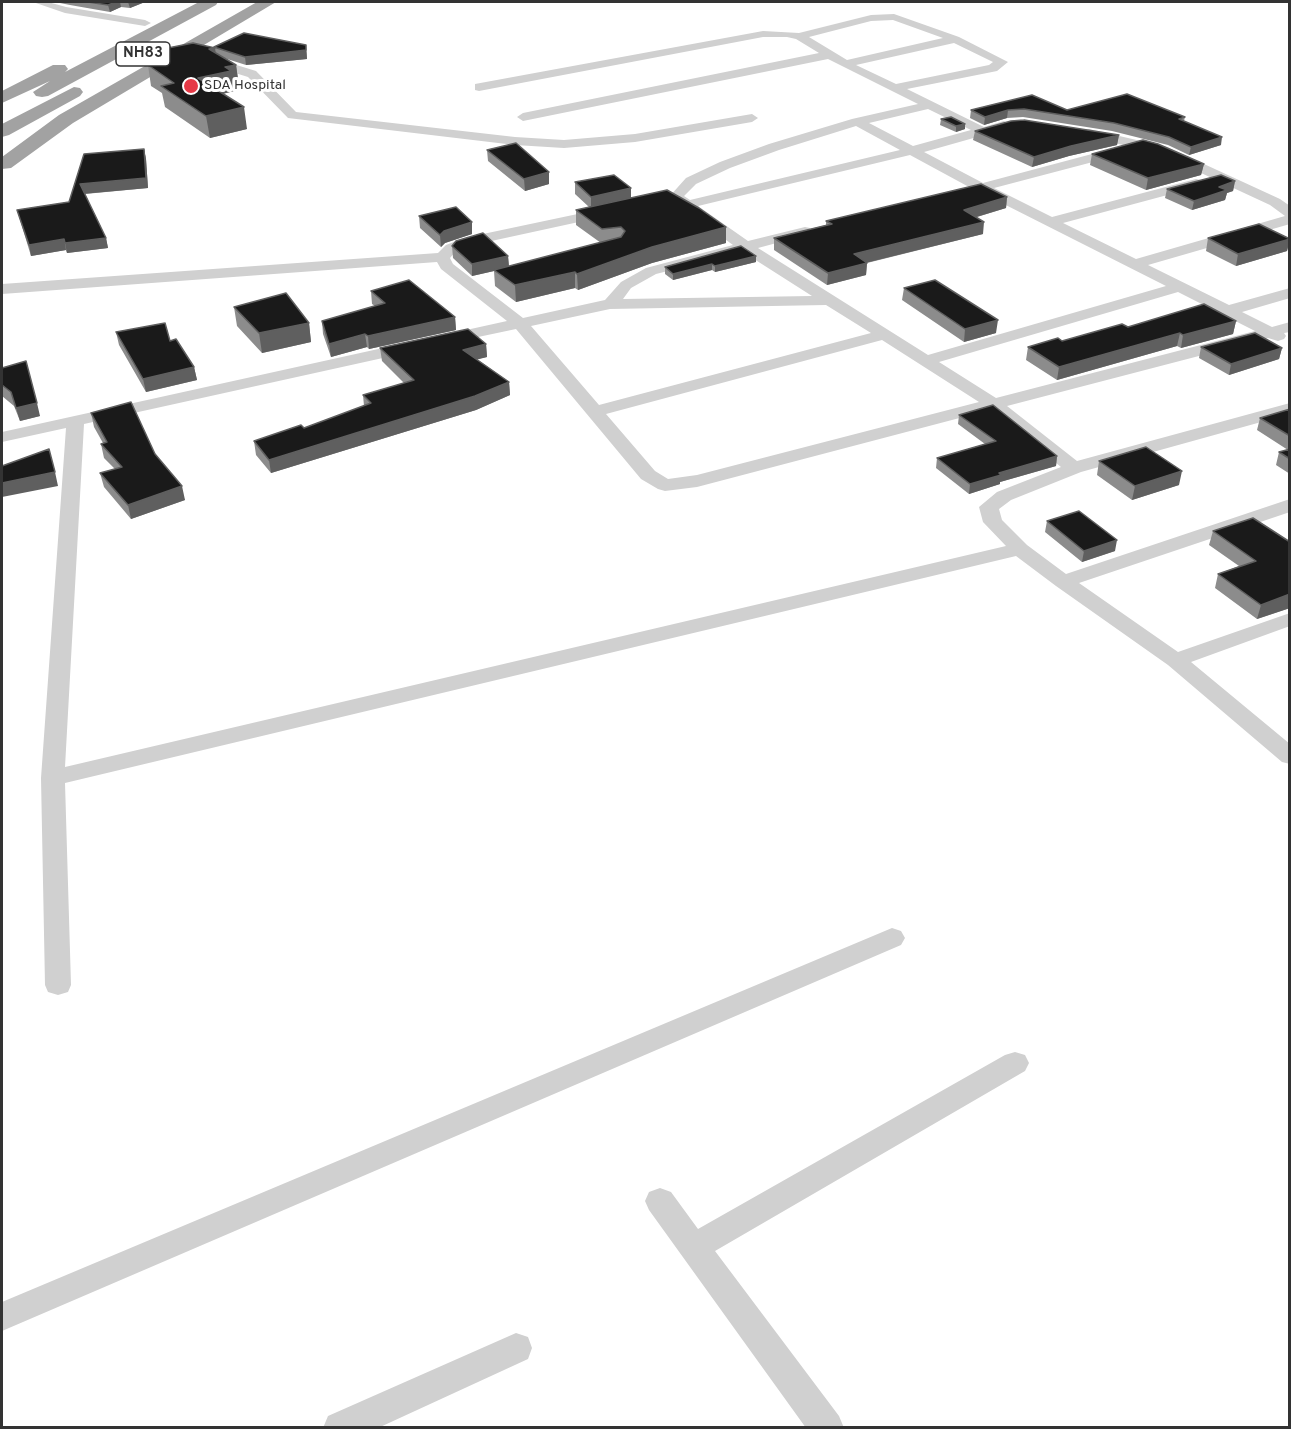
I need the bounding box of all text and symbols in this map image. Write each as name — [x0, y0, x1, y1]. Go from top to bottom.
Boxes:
road number: NH83 — [116, 42, 170, 66]
marker: SDA Hospital — [182, 77, 200, 95]
place label: SDA Hospital — [204, 78, 286, 94]

